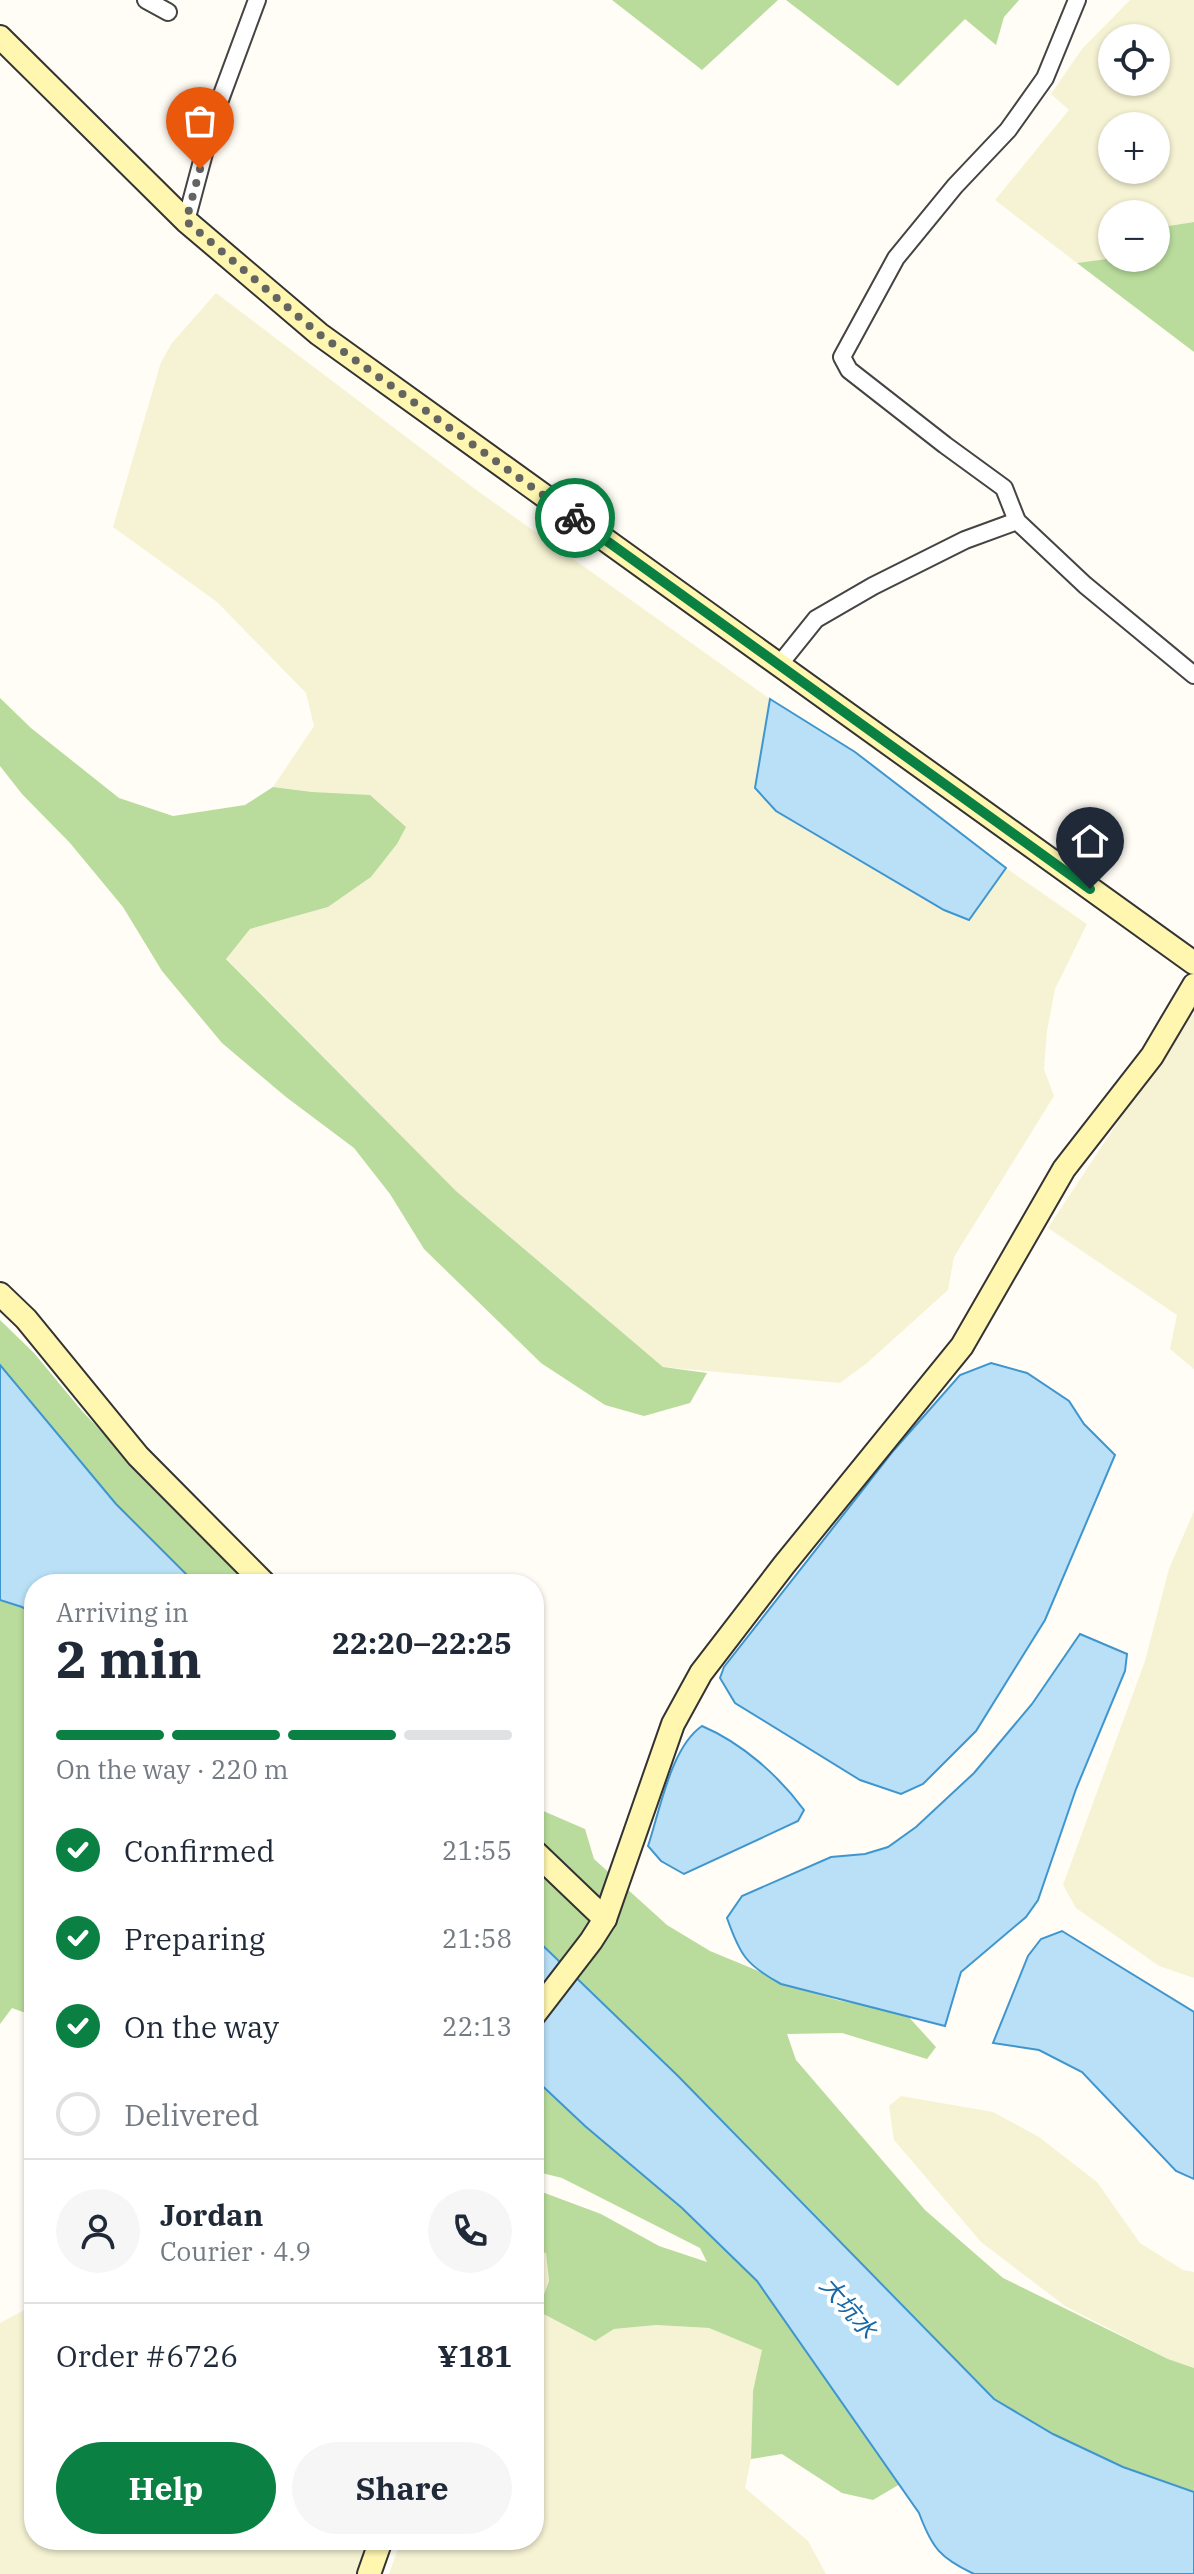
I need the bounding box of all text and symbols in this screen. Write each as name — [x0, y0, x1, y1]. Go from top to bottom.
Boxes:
map controls — [1098, 24, 1170, 272]
button: locate — [1098, 24, 1170, 96]
pin — [166, 87, 234, 169]
icon: bag — [178, 99, 222, 143]
button: + — [1098, 112, 1170, 184]
button: − — [1098, 200, 1170, 272]
courier — [535, 478, 615, 558]
icon: bike — [553, 496, 597, 540]
pin — [1056, 807, 1124, 889]
icon: home — [1068, 819, 1112, 863]
text: Arriving in — [56, 1595, 189, 1629]
text: 22:20–22:25 — [332, 1623, 512, 1662]
text: 2 min — [56, 1625, 202, 1692]
text: On the way · 220 m — [56, 1752, 289, 1786]
icon: check — [56, 1828, 100, 1872]
text: Confirmed — [124, 1831, 275, 1870]
text: 21:55 — [442, 1833, 512, 1867]
icon: check — [56, 1916, 100, 1960]
text: Preparing — [124, 1919, 265, 1958]
text: 21:58 — [442, 1921, 512, 1955]
icon: check — [56, 2004, 100, 2048]
text: On the way — [124, 2007, 279, 2046]
text: 22:13 — [442, 2009, 512, 2043]
text: Delivered — [124, 2095, 259, 2134]
button: person — [56, 2189, 140, 2273]
button: phone — [428, 2189, 512, 2273]
text: Jordan — [160, 2195, 263, 2234]
text: Courier · 4.9 — [160, 2234, 311, 2268]
water label: 大坑水 — [813, 2269, 885, 2345]
text: Order #6726 — [56, 2336, 238, 2375]
text: ¥181 — [438, 2336, 512, 2375]
button: Help — [56, 2442, 276, 2534]
button: Share — [292, 2442, 512, 2534]

